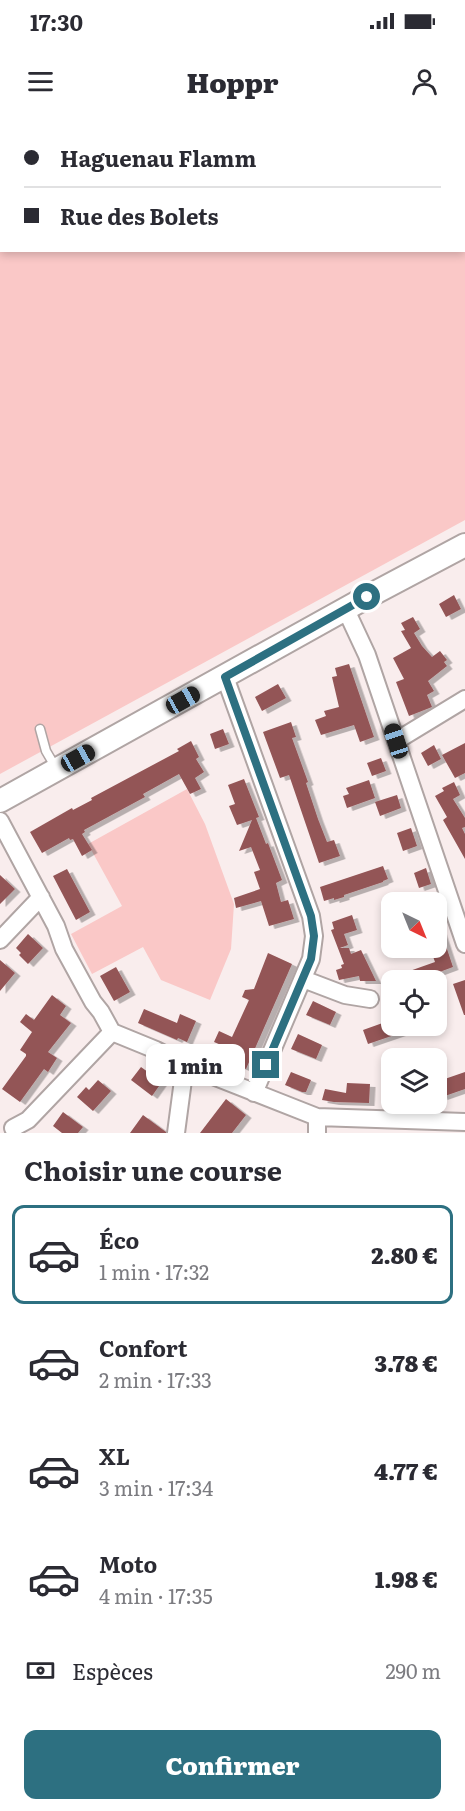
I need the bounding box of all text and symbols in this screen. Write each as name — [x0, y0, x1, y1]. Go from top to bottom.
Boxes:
text: 17:30 — [30, 5, 83, 38]
text: Hoppr — [186, 61, 279, 101]
icon: menu — [24, 65, 57, 98]
icon: person — [408, 65, 441, 98]
text: Haguenau Flamm — [60, 141, 256, 174]
text: Rue des Bolets — [60, 199, 218, 232]
route start — [353, 583, 380, 610]
car — [163, 683, 203, 717]
car — [382, 721, 410, 761]
car — [58, 741, 98, 775]
north arrow — [381, 892, 447, 958]
map controls — [381, 892, 447, 1114]
button: locate — [381, 970, 447, 1036]
callout: 1 min — [146, 1044, 245, 1086]
button: layers — [381, 1048, 447, 1114]
text: 1 min — [168, 1050, 223, 1080]
route end — [252, 1051, 279, 1078]
text: Choisir une course — [24, 1149, 282, 1189]
text: Éco — [99, 1223, 139, 1256]
icon: car — [27, 1228, 81, 1282]
text: 2.80 € — [371, 1238, 438, 1271]
text: 1 min · 17:32 — [99, 1256, 209, 1286]
text: Confort — [99, 1331, 187, 1364]
icon: car — [27, 1336, 81, 1390]
text: 3.78 € — [375, 1346, 438, 1379]
text: 2 min · 17:33 — [99, 1364, 212, 1394]
text: XL — [99, 1439, 130, 1472]
icon: car — [27, 1444, 81, 1498]
text: 4.77 € — [374, 1454, 438, 1487]
text: 3 min · 17:34 — [99, 1472, 213, 1502]
text: Moto — [99, 1547, 157, 1580]
icon: car — [27, 1552, 81, 1606]
text: 1.98 € — [375, 1562, 438, 1595]
text: 4 min · 17:35 — [99, 1580, 213, 1610]
icon: cash — [24, 1654, 57, 1687]
text: Espèces — [72, 1654, 153, 1687]
text: 290 m — [385, 1655, 441, 1685]
button: Confirmer — [24, 1730, 441, 1799]

